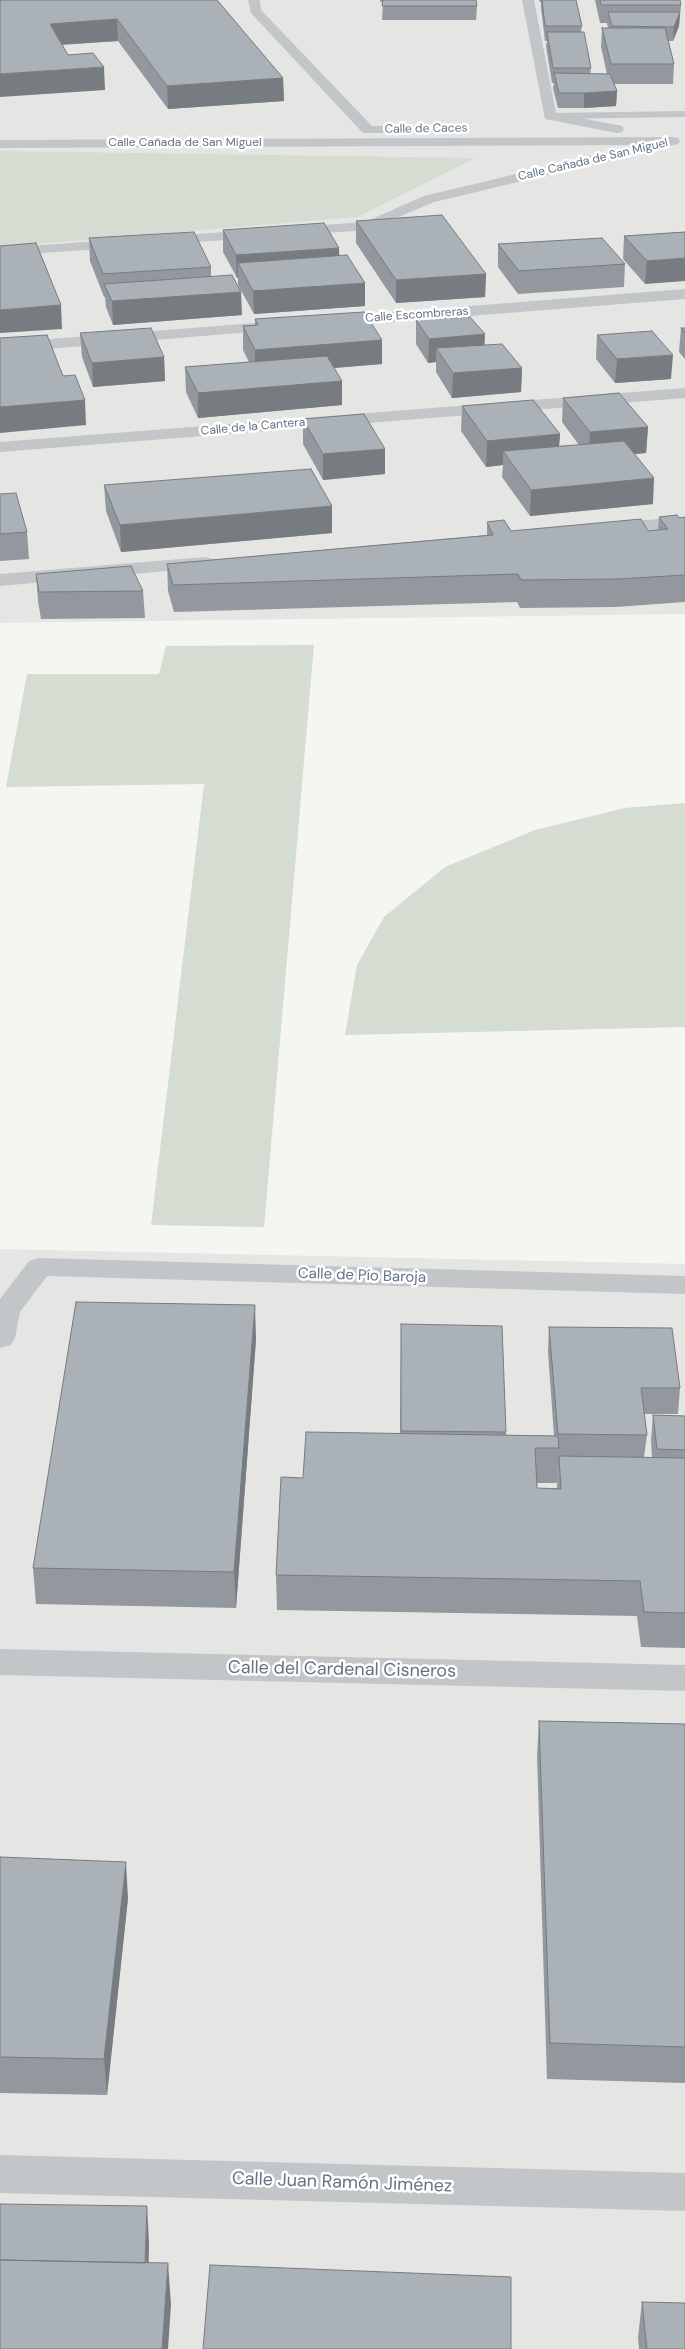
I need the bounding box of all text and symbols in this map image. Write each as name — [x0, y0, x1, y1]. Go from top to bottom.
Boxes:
street label: Calle de Caces — [384, 121, 468, 137]
street label: Calle Cañada de San Miguel — [108, 136, 262, 150]
street label: Calle Cañada de San Miguel — [517, 136, 669, 184]
street label: Calle Escombreras — [365, 304, 469, 326]
street label: Calle de la Cantera — [200, 415, 306, 439]
street label: Calle de Pío Baroja — [298, 1265, 426, 1287]
street label: Calle del Cardenal Cisneros — [228, 1657, 456, 1683]
street label: Calle Juan Ramón Jiménez — [231, 2168, 453, 2198]

